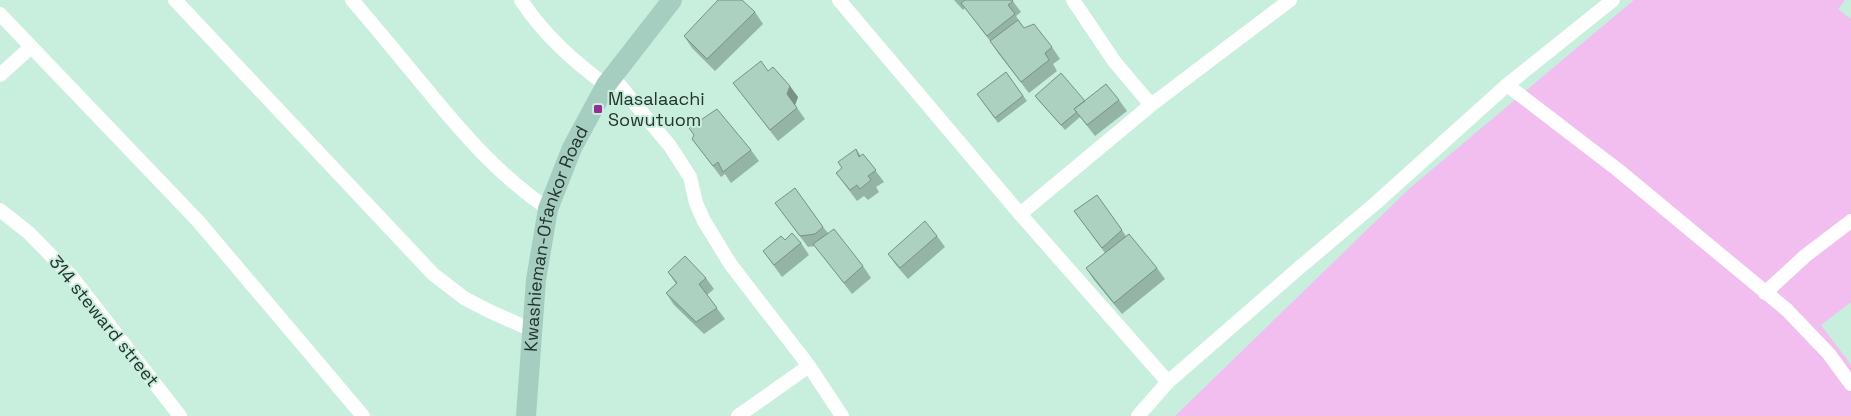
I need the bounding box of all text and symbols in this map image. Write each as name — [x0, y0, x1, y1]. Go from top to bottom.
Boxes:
place label: Masalaachi Sowutuom — [608, 87, 705, 131]
marker: Masalaachi Sowutuom — [592, 103, 604, 115]
street label: Kwashieman-Ofankor Road — [519, 122, 593, 353]
street label: 314 steward street — [44, 250, 164, 391]

